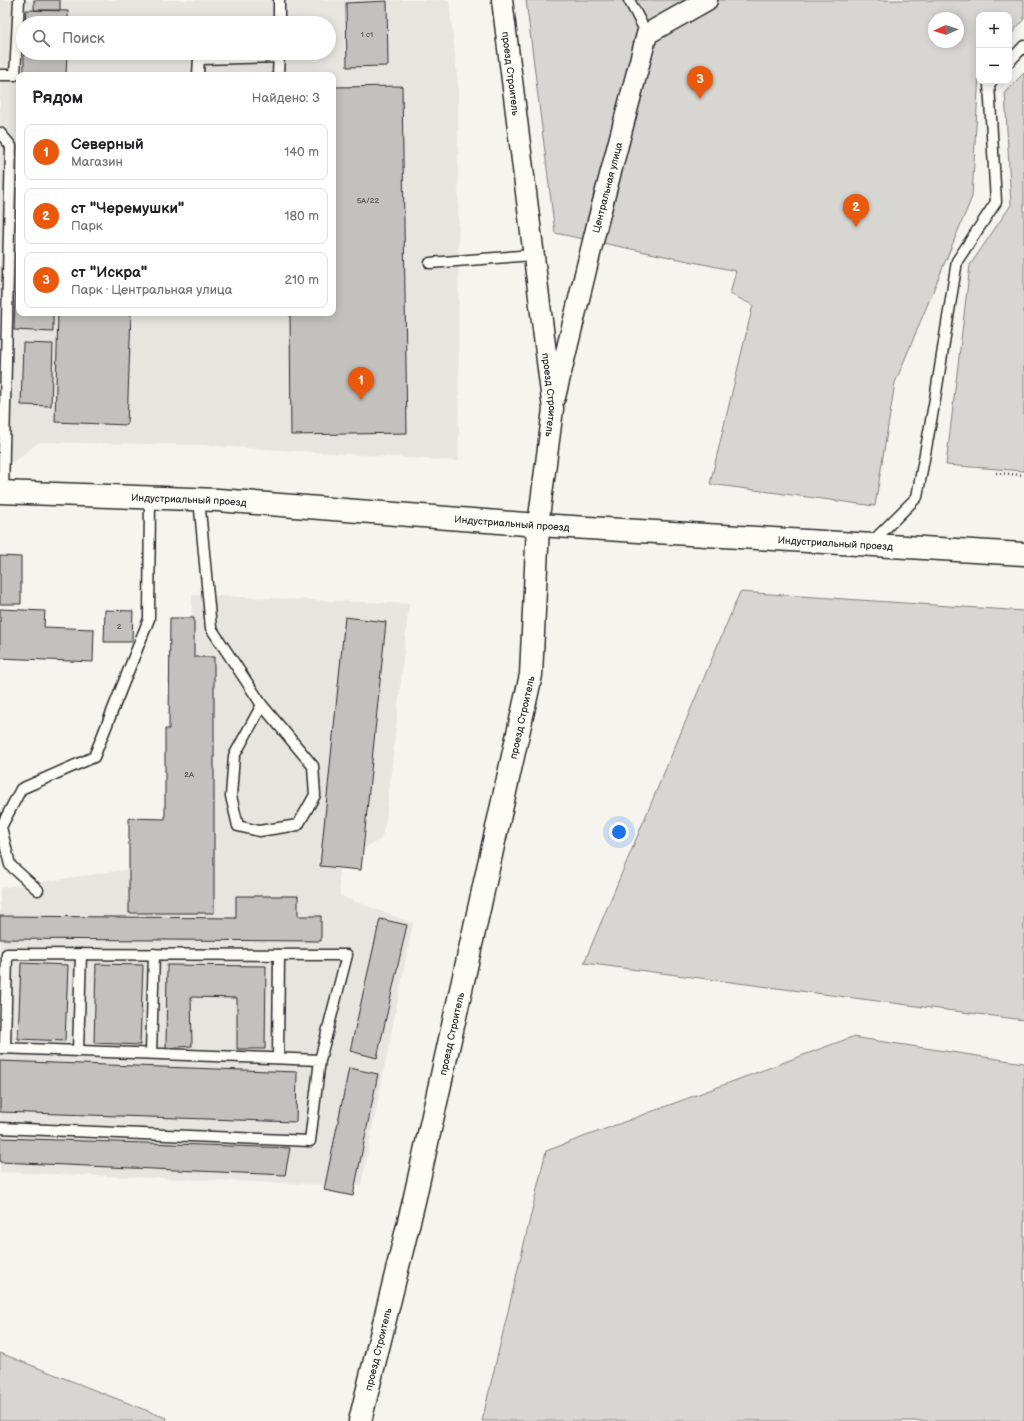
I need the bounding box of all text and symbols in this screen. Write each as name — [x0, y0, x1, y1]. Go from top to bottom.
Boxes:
north arrow — [928, 12, 964, 48]
map controls — [976, 12, 1012, 84]
button: + — [976, 12, 1012, 48]
search box — [16, 16, 336, 60]
icon: search — [30, 27, 52, 49]
text: Поиск — [62, 29, 105, 48]
house number: 1 с1 — [361, 30, 373, 39]
street label: проезд Строитель — [499, 31, 521, 116]
button: − — [976, 48, 1012, 84]
pin: 3 — [687, 66, 713, 99]
text: Рядом — [32, 88, 83, 108]
text: Найдено: 3 — [252, 90, 320, 106]
text: Северный — [71, 135, 144, 154]
street label: Центральная улица — [590, 141, 625, 234]
text: 1 — [43, 144, 49, 160]
text: 140 m — [284, 144, 319, 160]
text: Магазин — [71, 154, 123, 170]
pin: 2 — [843, 194, 869, 227]
house number: 5А/22 — [357, 196, 380, 205]
text: ст "Черемушки" — [71, 199, 184, 218]
text: 2 — [42, 208, 50, 224]
text: 180 m — [284, 208, 319, 224]
text: Парк — [71, 218, 103, 234]
text: ст "Искра" — [71, 263, 147, 282]
text: 3 — [42, 272, 50, 288]
text: 210 m — [285, 272, 319, 288]
text: Парк · Центральная улица — [71, 282, 232, 298]
street label: проезд Строитель — [539, 352, 558, 438]
pin: 1 — [348, 367, 374, 400]
street label: Индустриальный проезд — [131, 492, 247, 509]
street label: Индустриальный проезд — [454, 513, 570, 534]
street label: Индустриальный проезд — [777, 534, 893, 553]
house number: 2 — [117, 622, 122, 631]
street label: проезд Строитель — [508, 675, 538, 760]
house number: 2А — [184, 770, 194, 779]
your location — [609, 822, 629, 842]
street label: проезд Строитель — [437, 991, 467, 1076]
street label: проезд Строитель — [363, 1307, 395, 1392]

